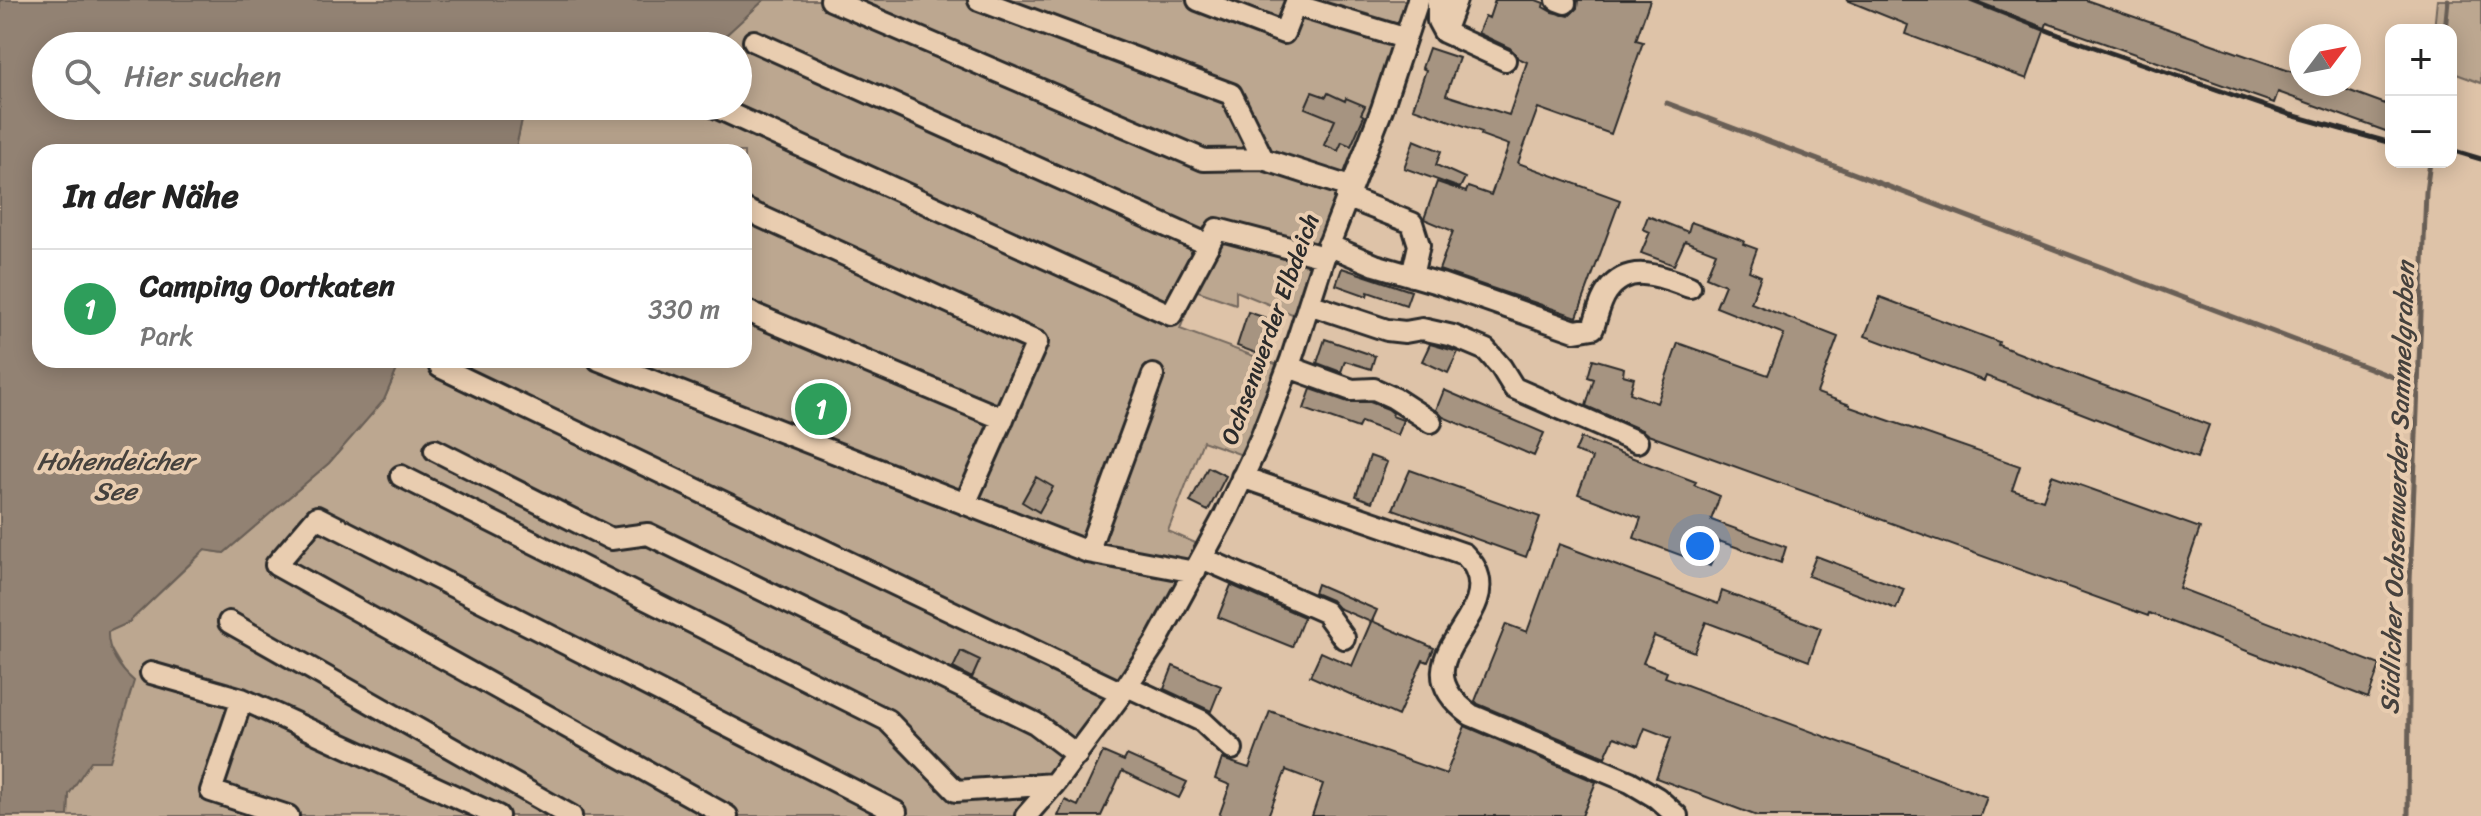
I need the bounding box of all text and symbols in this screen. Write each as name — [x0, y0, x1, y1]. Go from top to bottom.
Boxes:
north arrow — [2289, 24, 2361, 96]
map controls — [2385, 24, 2457, 168]
button: + — [2385, 24, 2457, 96]
search box — [32, 32, 752, 120]
text: Hier suchen — [124, 49, 281, 103]
icon: search — [60, 54, 104, 98]
button: − — [2385, 96, 2457, 168]
text: In der Nähe — [64, 166, 239, 226]
street label: Ochsenwerder Elbdeich — [1209, 207, 1331, 451]
water label: Südlicher Ochsenwerder Sammelgraben — [2366, 258, 2428, 715]
text: Camping Oortkaten — [140, 259, 395, 313]
text: 1 — [84, 286, 96, 332]
text: 330 m — [648, 286, 720, 332]
text: Park — [140, 313, 193, 359]
pin: 1 — [795, 379, 847, 439]
water label: Hohendeicher See — [37, 438, 198, 514]
your location — [1680, 526, 1720, 566]

